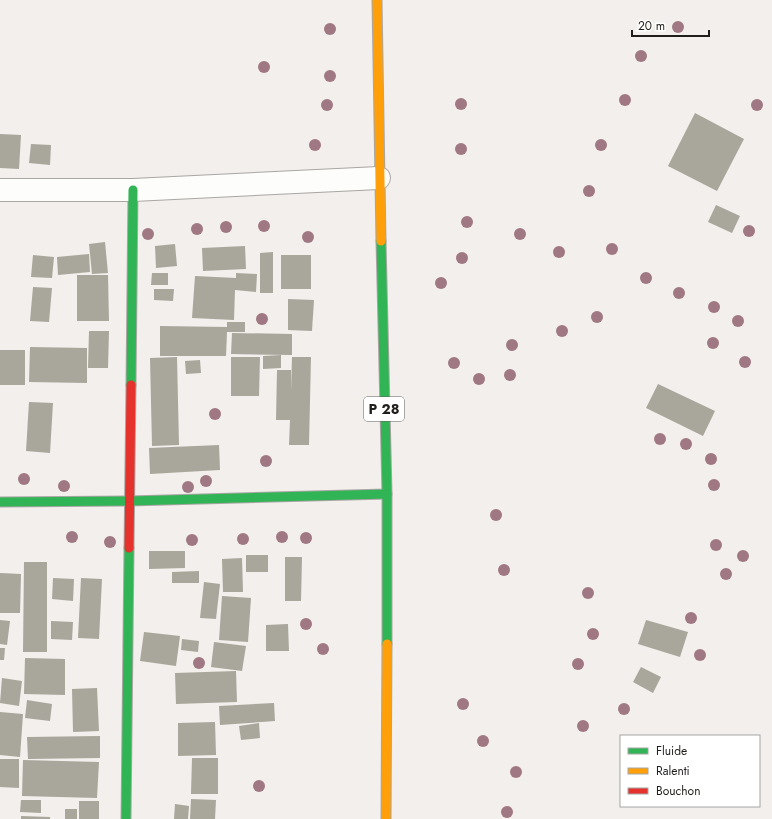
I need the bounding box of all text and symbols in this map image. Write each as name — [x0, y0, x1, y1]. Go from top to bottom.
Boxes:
scale bar — [632, 12, 709, 38]
text: 20 m — [638, 17, 665, 35]
road number: P 28 — [364, 397, 404, 421]
legend — [620, 735, 760, 807]
text: Fluide — [656, 742, 687, 760]
text: Ralenti — [656, 762, 690, 780]
text: Bouchon — [656, 782, 700, 800]

